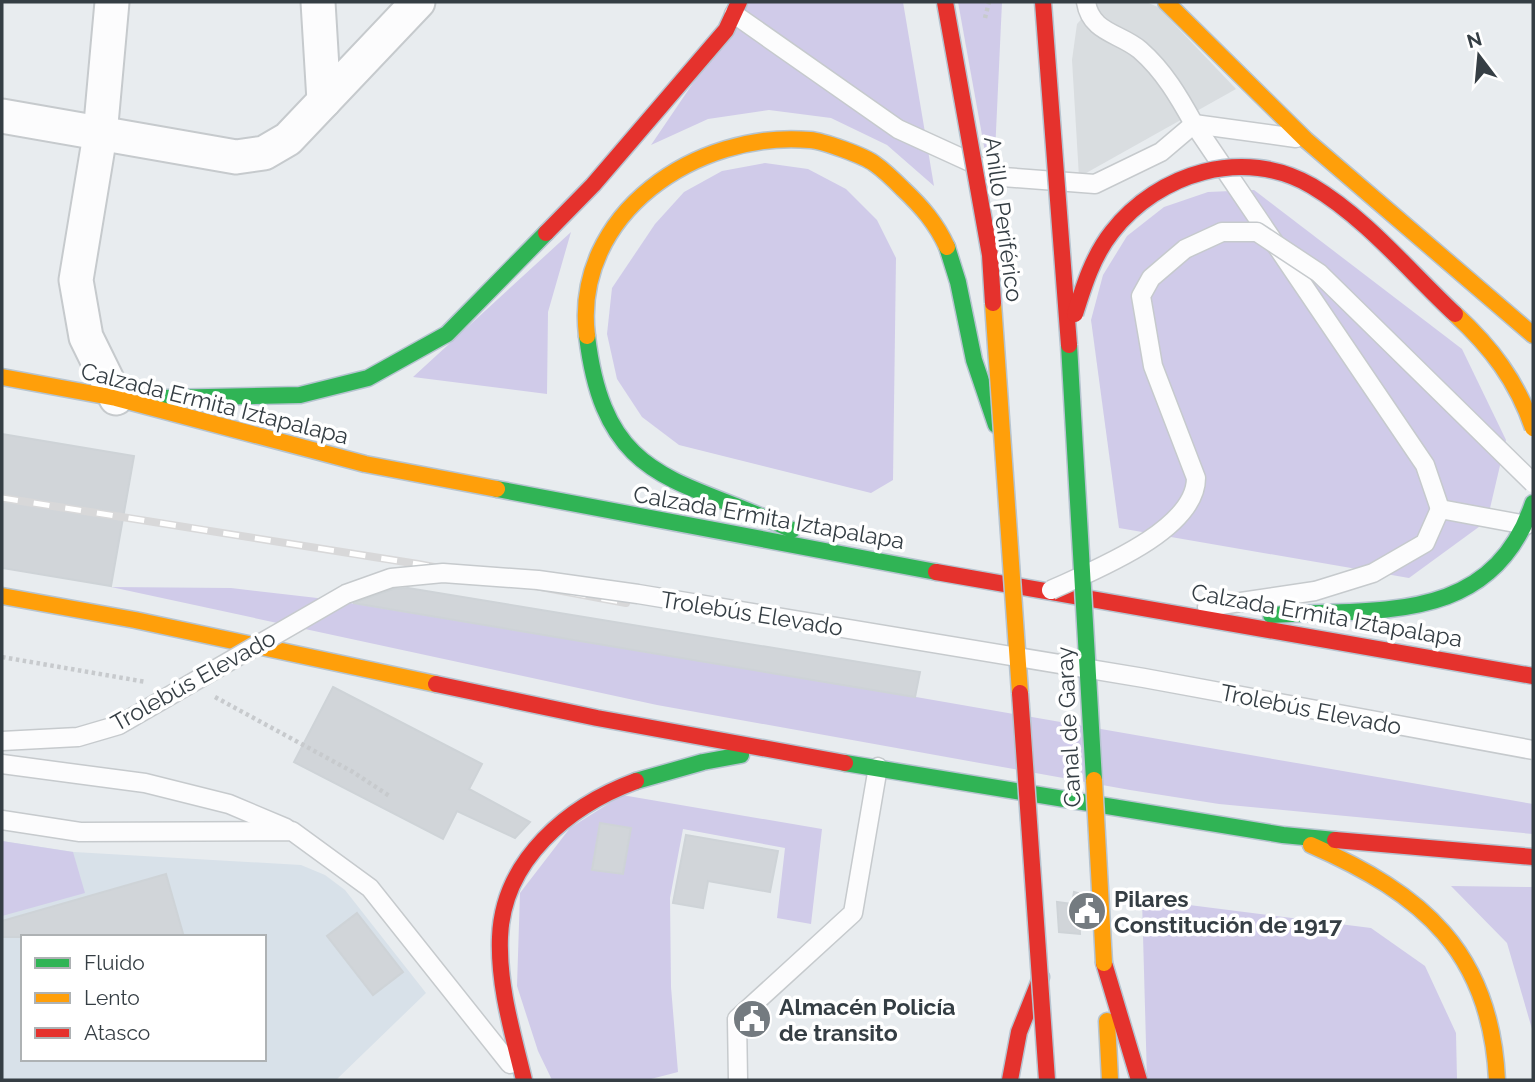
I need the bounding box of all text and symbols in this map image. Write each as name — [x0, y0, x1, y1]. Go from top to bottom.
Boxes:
north arrow — [1444, 21, 1514, 91]
text: N — [1464, 27, 1484, 52]
street label: Anillo Periférico — [979, 135, 1029, 303]
street label: Calzada Ermita Iztapalapa — [78, 357, 352, 449]
street label: Calzada Ermita Iztapalapa — [631, 480, 907, 554]
street label: Calzada Ermita Iztapalapa — [1189, 578, 1465, 652]
street label: Trolebús Elevado — [659, 585, 845, 641]
street label: Trolebús Elevado — [106, 624, 280, 736]
street label: Canal de Garay — [1050, 646, 1086, 808]
street label: Trolebús Elevado — [1218, 678, 1404, 740]
place label: Pilares Constitución de 1917 — [1114, 885, 1342, 938]
public building icon: Pilares Constitución de 1917 — [1066, 890, 1108, 932]
legend — [21, 935, 266, 1061]
text: Fluido — [84, 950, 145, 975]
text: Lento — [84, 985, 140, 1010]
place label: Almacén Policía de transito — [779, 993, 956, 1046]
public building icon: Almacén Policía de transito — [731, 998, 773, 1040]
text: Atasco — [84, 1020, 150, 1045]

